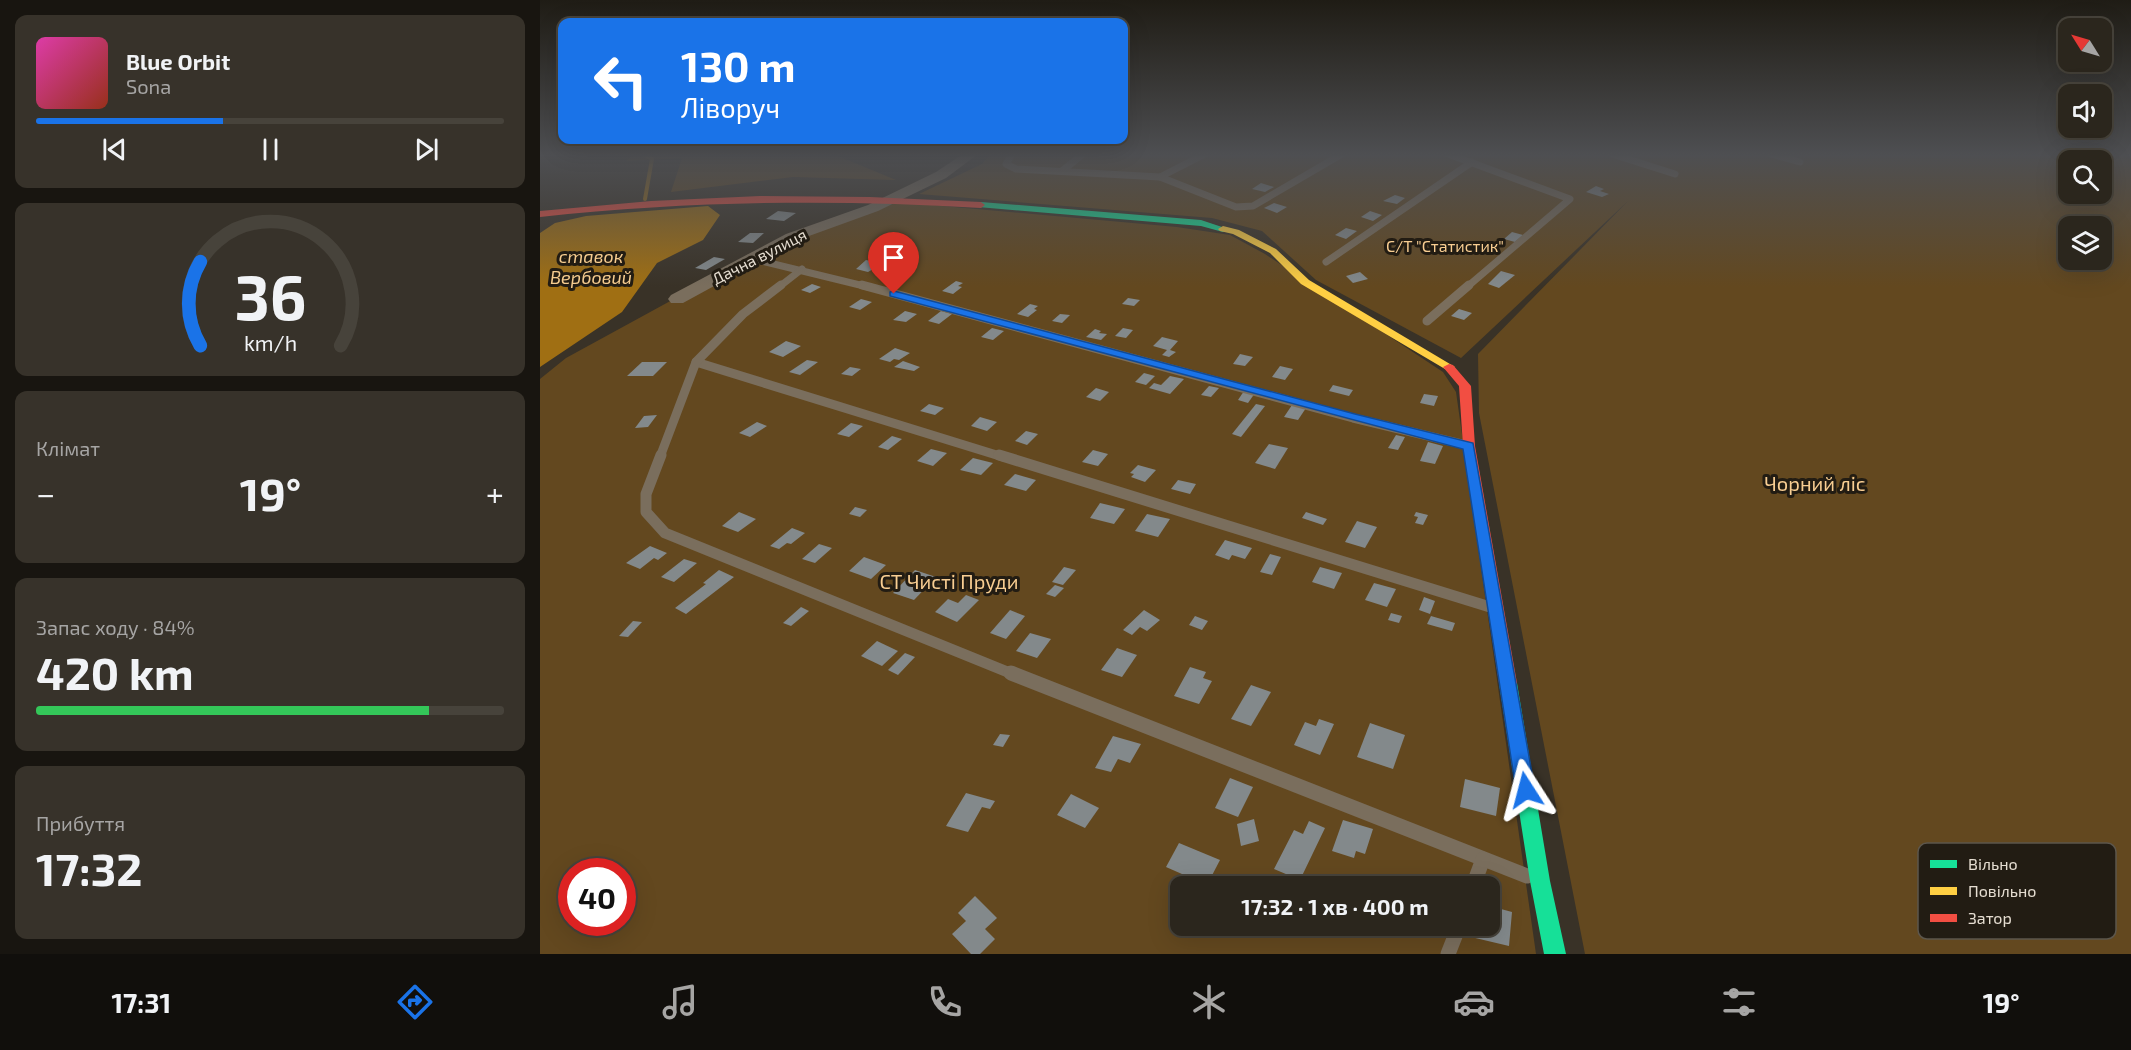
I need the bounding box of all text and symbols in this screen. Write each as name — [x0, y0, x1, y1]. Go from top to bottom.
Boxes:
north arrow — [2058, 18, 2112, 72]
map controls — [2058, 18, 2112, 270]
text: 130 m — [681, 40, 796, 90]
icon: left — [582, 42, 660, 120]
text: Blue Orbit — [126, 48, 230, 74]
text: Sona — [126, 74, 171, 98]
button: sound — [2058, 84, 2112, 138]
text: Ліворуч — [681, 91, 780, 123]
icon: previous — [98, 133, 131, 166]
icon: pause — [254, 133, 287, 166]
icon: next — [410, 133, 443, 166]
button: search — [2058, 150, 2112, 204]
button: layers — [2058, 216, 2112, 270]
street label: Дачна вулиця — [709, 224, 810, 289]
pin — [868, 232, 919, 294]
park label: С/Т "Статистик" — [1386, 236, 1504, 255]
icon: arrive — [877, 241, 910, 274]
water label: ставок Вербовий — [550, 245, 632, 288]
text: 36 — [234, 258, 306, 333]
text: km/h — [243, 331, 297, 356]
text: Клімат — [36, 436, 100, 460]
text: 19° — [240, 466, 301, 520]
park label: Чорний ліс — [1764, 471, 1866, 495]
text: − — [36, 473, 55, 513]
text: + — [486, 473, 504, 513]
park label: СТ Чисті Пруди — [879, 569, 1019, 594]
text: Запас ходу · 84% — [36, 615, 195, 639]
text: 420 km — [36, 645, 194, 699]
position arrow — [1494, 758, 1558, 822]
text: Прибуття — [36, 811, 125, 835]
text: 17:32 — [36, 841, 142, 895]
legend — [1918, 843, 2116, 939]
text: Вільно — [1968, 854, 2018, 873]
speed limit sign: 40 — [558, 858, 636, 936]
text: Повільно — [1968, 881, 2036, 900]
text: 17:32 · 1 хв · 400 m — [1241, 893, 1429, 919]
text: Затор — [1968, 908, 2012, 927]
icon: directions — [394, 981, 436, 1023]
icon: music — [659, 981, 701, 1023]
icon: phone — [924, 981, 966, 1023]
icon: climate — [1188, 981, 1230, 1023]
icon: car — [1453, 981, 1495, 1023]
icon: filters — [1718, 981, 1760, 1023]
text: 17:31 — [111, 986, 171, 1018]
text: 19° — [1983, 986, 2020, 1018]

